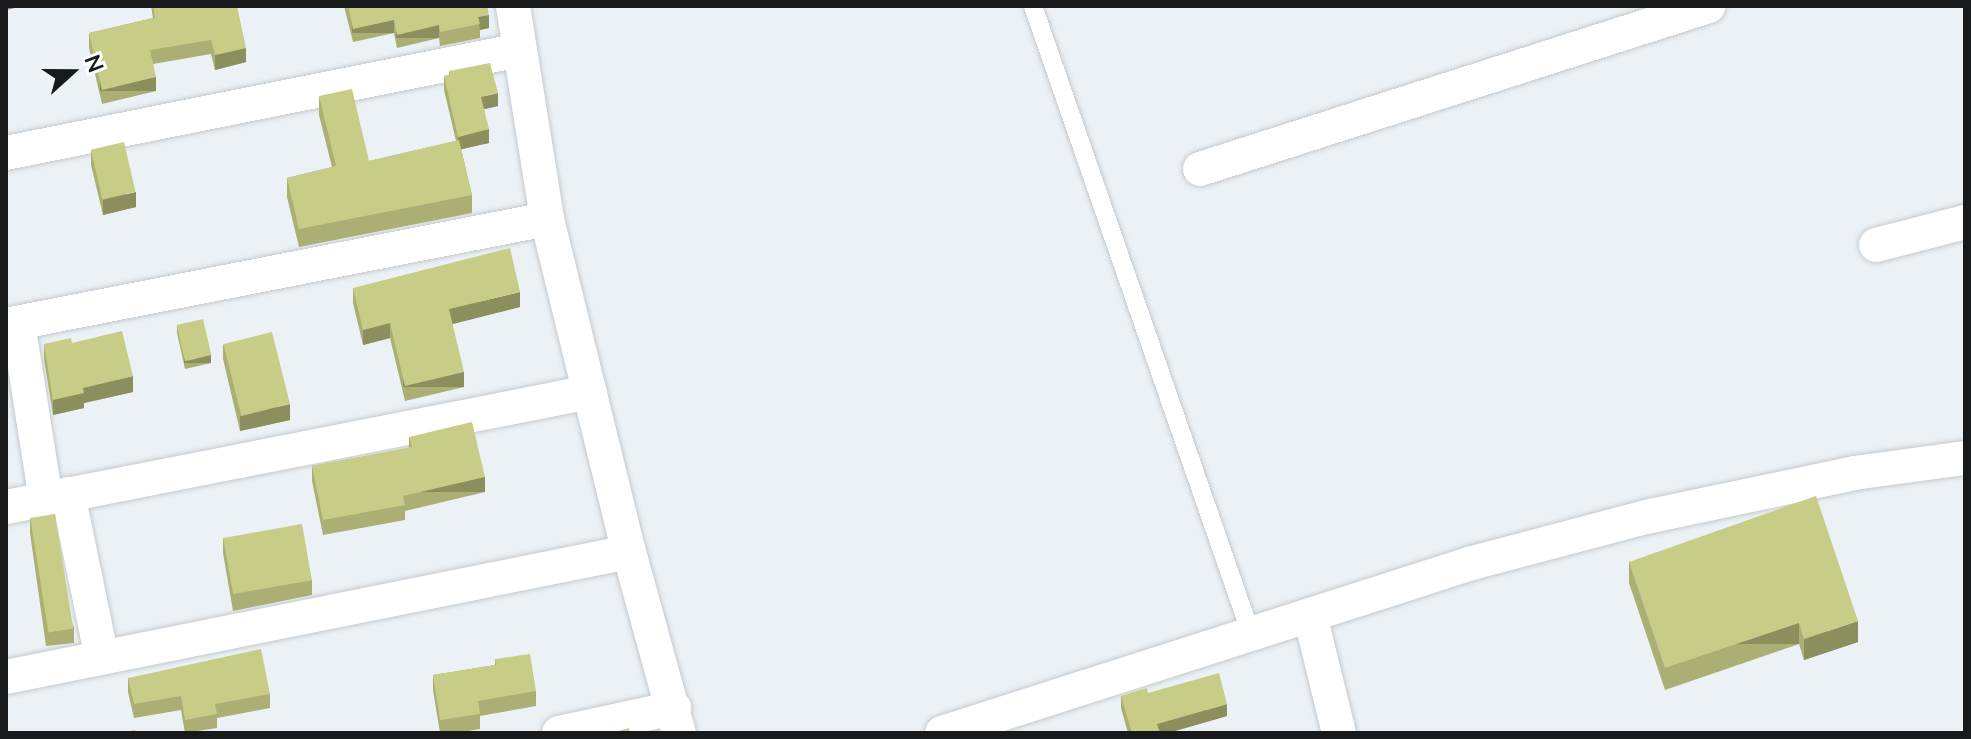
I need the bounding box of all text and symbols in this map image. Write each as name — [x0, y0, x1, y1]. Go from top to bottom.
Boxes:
north arrow — [32, 32, 112, 112]
text: N — [78, 51, 110, 76]

